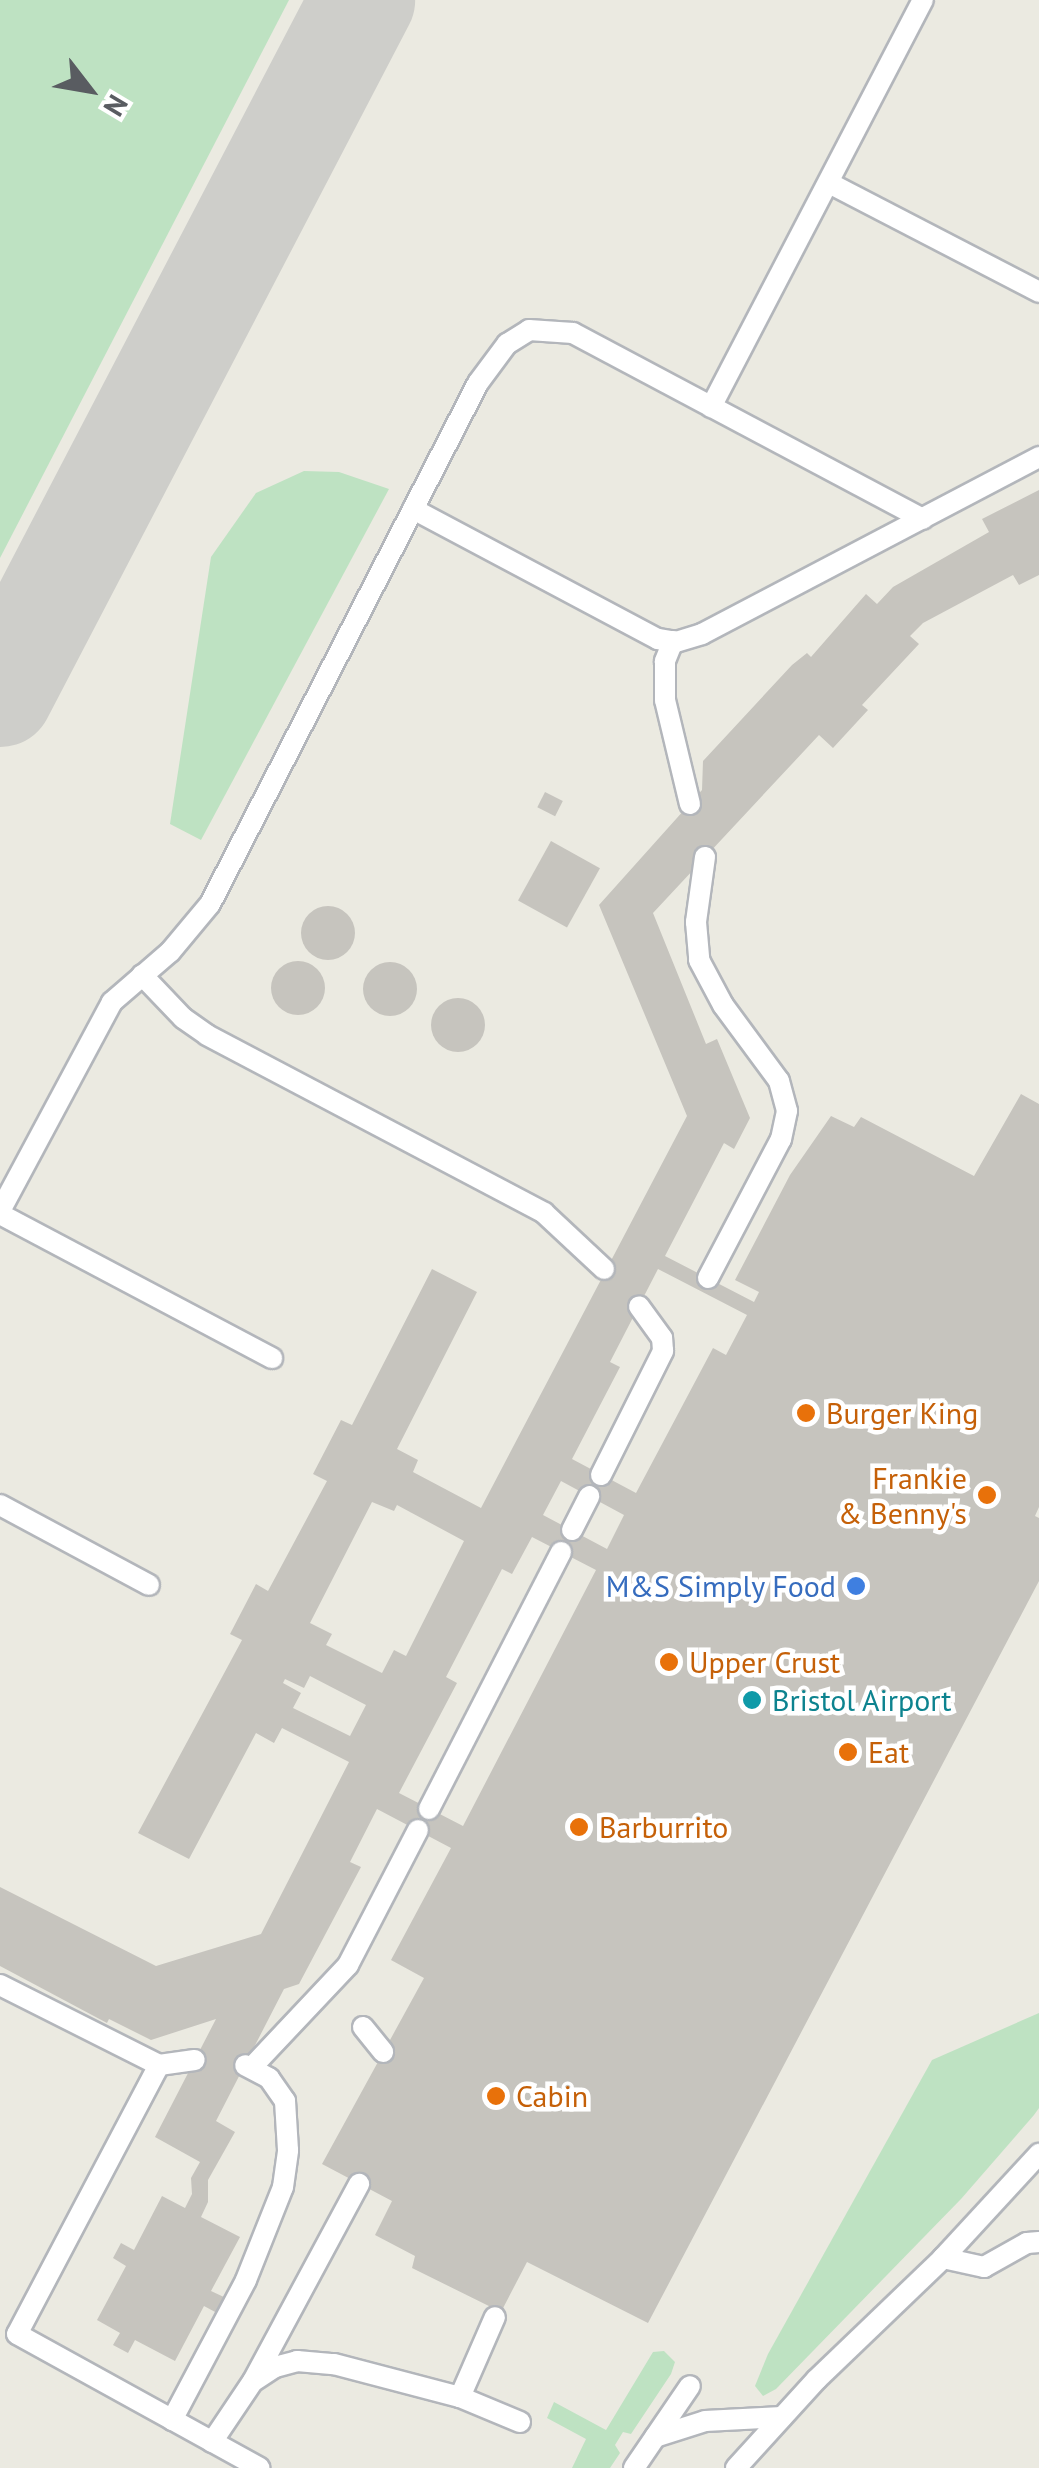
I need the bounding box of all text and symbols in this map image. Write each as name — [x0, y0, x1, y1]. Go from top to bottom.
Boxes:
north arrow — [40, 40, 140, 140]
text: N — [96, 88, 137, 123]
place label: Burger King — [826, 1395, 978, 1431]
marker: Burger King — [795, 1402, 817, 1424]
place label: Frankie & Benny's — [838, 1460, 967, 1530]
marker: Frankie & Benny's — [976, 1484, 998, 1506]
place label: M&S Simply Food — [605, 1568, 836, 1604]
marker: M&S Simply Food — [845, 1575, 867, 1597]
place label: Upper Crust — [689, 1644, 840, 1680]
marker: Upper Crust — [658, 1651, 680, 1673]
place label: Bristol Airport — [772, 1682, 952, 1718]
marker: Bristol Airport — [741, 1689, 763, 1711]
place label: Eat — [868, 1734, 909, 1770]
marker: Eat — [837, 1741, 859, 1763]
place label: Barburrito — [599, 1809, 728, 1845]
marker: Barburrito — [568, 1816, 590, 1838]
place label: Cabin — [516, 2078, 588, 2114]
marker: Cabin — [485, 2085, 507, 2107]

